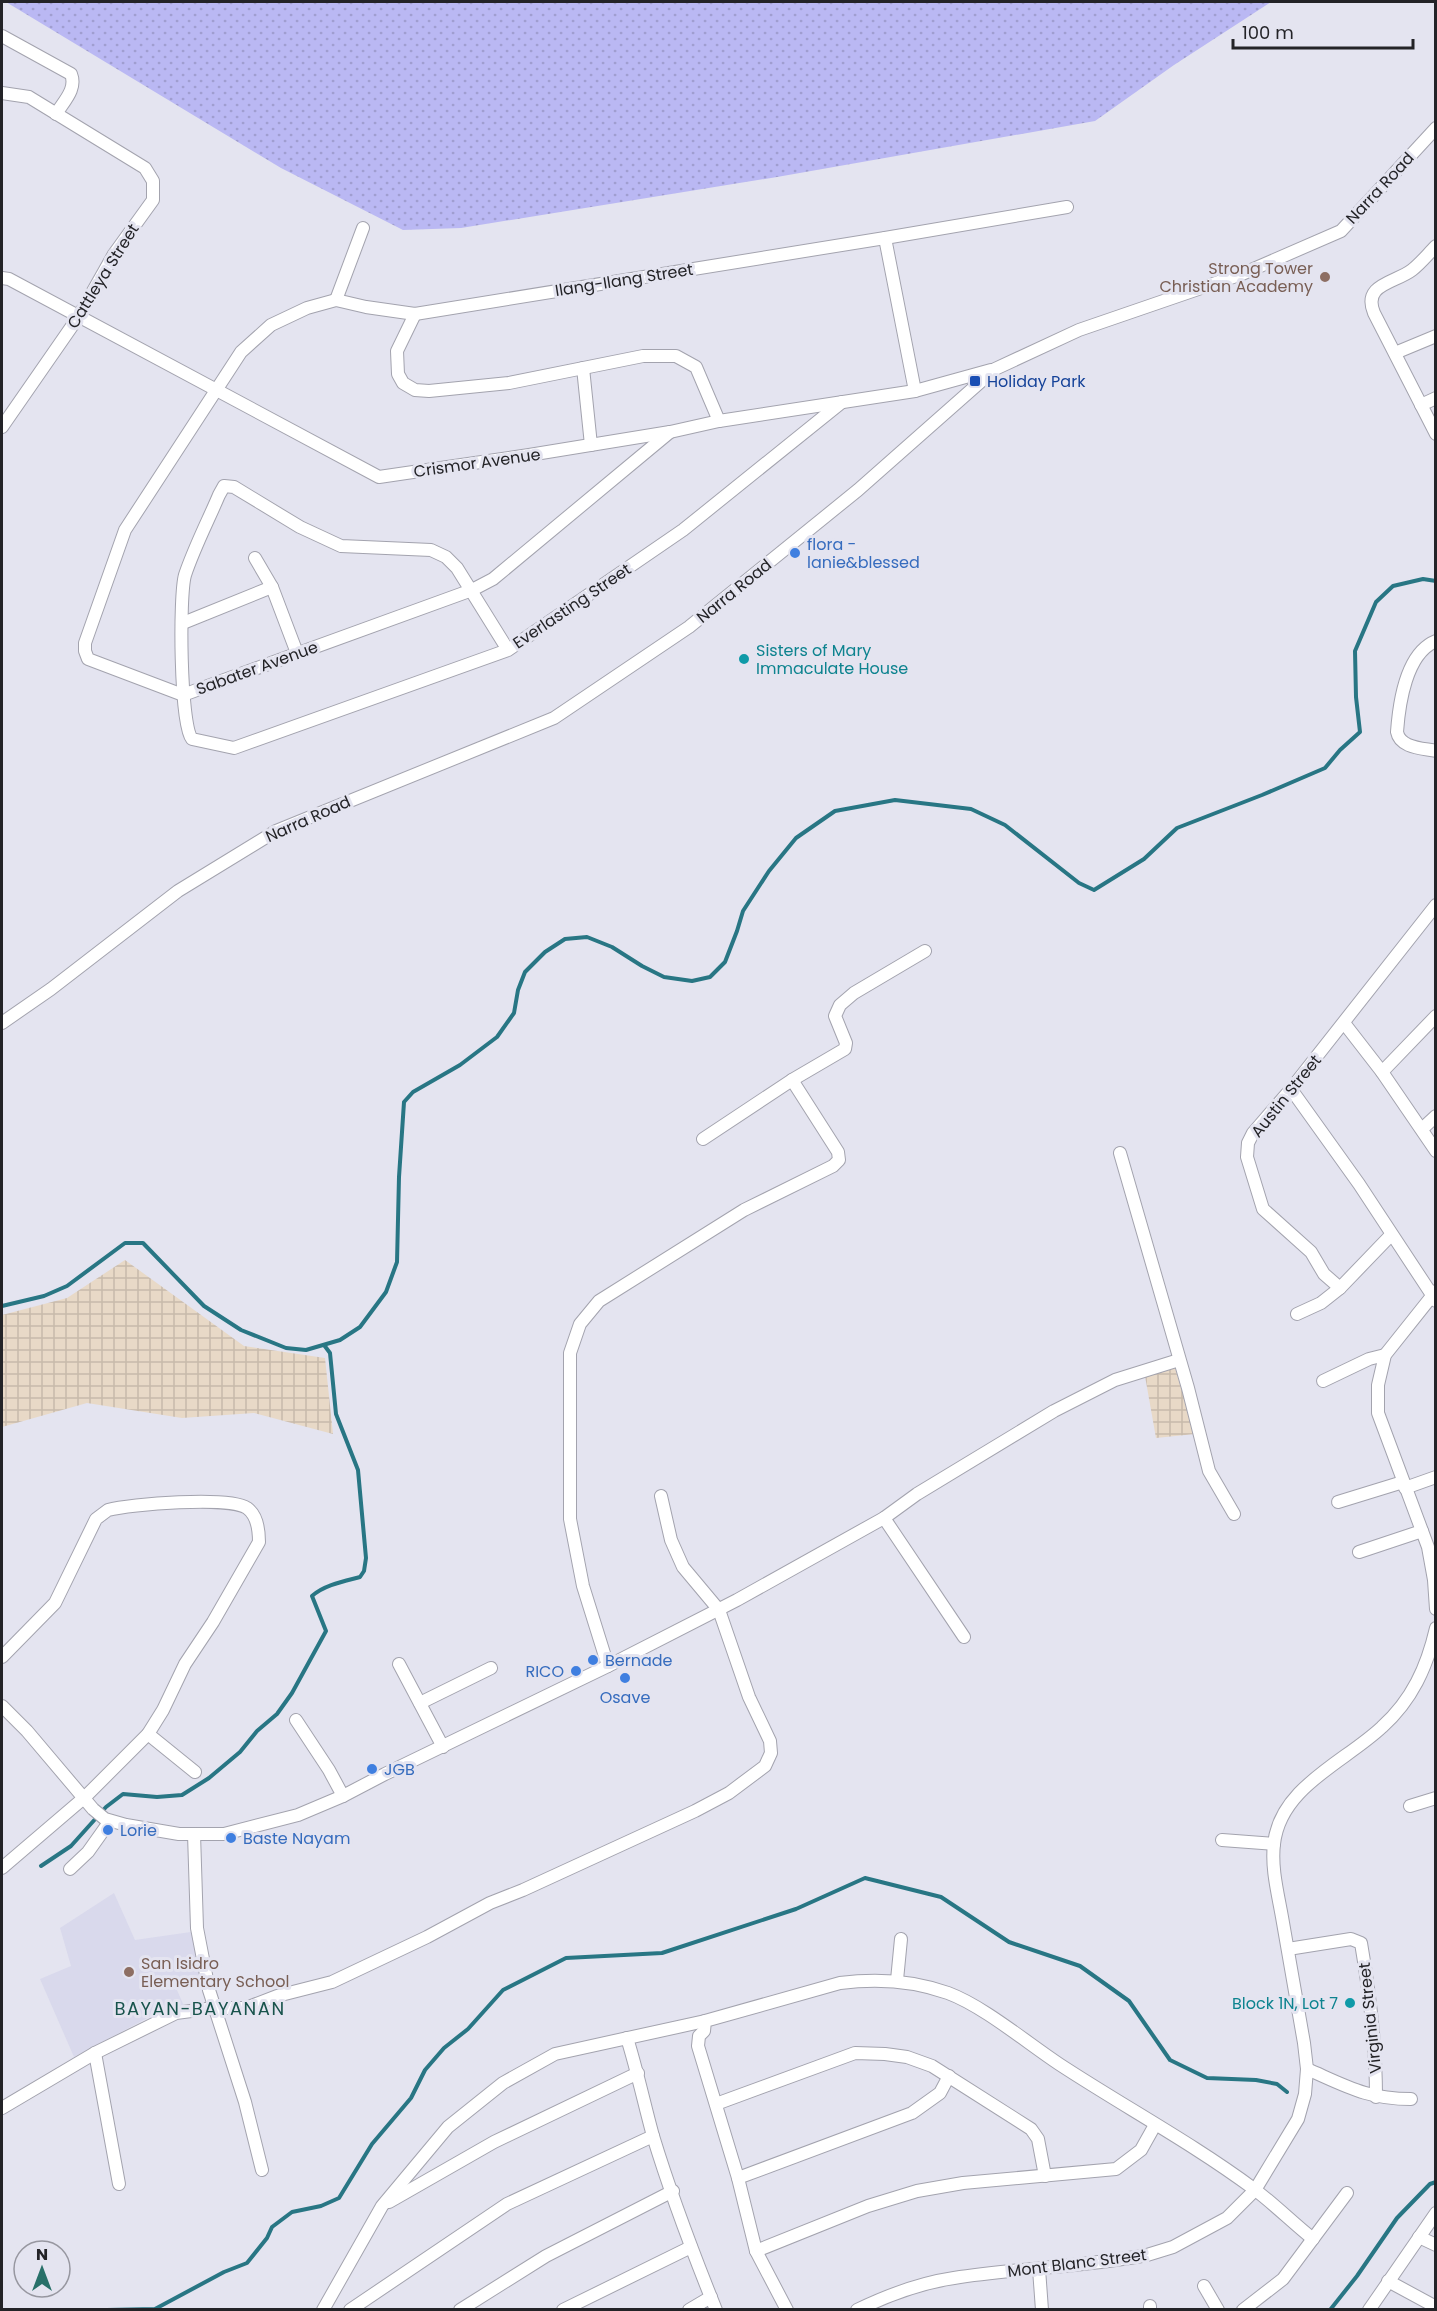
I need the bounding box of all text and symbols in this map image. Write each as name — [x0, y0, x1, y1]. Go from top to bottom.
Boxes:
scale bar — [1233, 12, 1413, 50]
text: 100 m — [1242, 20, 1294, 45]
street label: Narra Road — [1341, 147, 1419, 229]
street label: Cattleya Street — [62, 219, 145, 333]
place label: Strong Tower Christian Academy — [1160, 257, 1313, 298]
street label: Ilang-Ilang Street — [553, 258, 695, 302]
marker: Strong Tower Christian Academy — [1318, 270, 1332, 284]
place label: Holiday Park — [987, 370, 1086, 393]
marker: Holiday Park — [968, 374, 982, 388]
street label: Crismor Avenue — [412, 443, 542, 483]
place label: flora - lanie&blessed — [807, 533, 920, 574]
marker: flora - lanie&blessed — [788, 546, 802, 560]
street label: Narra Road — [692, 554, 776, 628]
street label: Everlasting Street — [508, 558, 636, 654]
street label: Sabater Avenue — [193, 635, 321, 701]
place label: Sisters of Mary Immaculate House — [756, 639, 908, 680]
marker: Sisters of Mary Immaculate House — [737, 652, 751, 666]
street label: Narra Road — [262, 790, 354, 848]
street label: Austin Street — [1245, 1050, 1327, 1142]
place label: Bernade — [605, 1649, 673, 1672]
marker: Bernade — [586, 1653, 600, 1667]
place label: RICO — [525, 1660, 564, 1683]
marker: RICO — [569, 1664, 583, 1678]
marker: Osave — [618, 1671, 632, 1685]
place label: Osave — [600, 1686, 650, 1709]
place label: JGB — [384, 1758, 415, 1781]
marker: JGB — [365, 1762, 379, 1776]
place label: Lorie — [120, 1819, 157, 1842]
marker: Lorie — [101, 1823, 115, 1837]
place label: Baste Nayam — [243, 1827, 350, 1850]
marker: Baste Nayam — [224, 1831, 238, 1845]
place label: San Isidro Elementary School — [141, 1952, 289, 1993]
street label: Virginia Street — [1353, 1961, 1387, 2075]
marker: San Isidro Elementary School — [122, 1965, 136, 1979]
place label: Block 1N, Lot 7 — [1232, 1992, 1338, 2015]
district label: BAYAN-BAYANAN — [114, 1996, 286, 2021]
marker: Block 1N, Lot 7 — [1343, 1996, 1357, 2010]
north arrow — [12, 2239, 72, 2299]
text: N — [36, 2243, 48, 2266]
street label: Mont Blanc Street — [1006, 2243, 1148, 2283]

